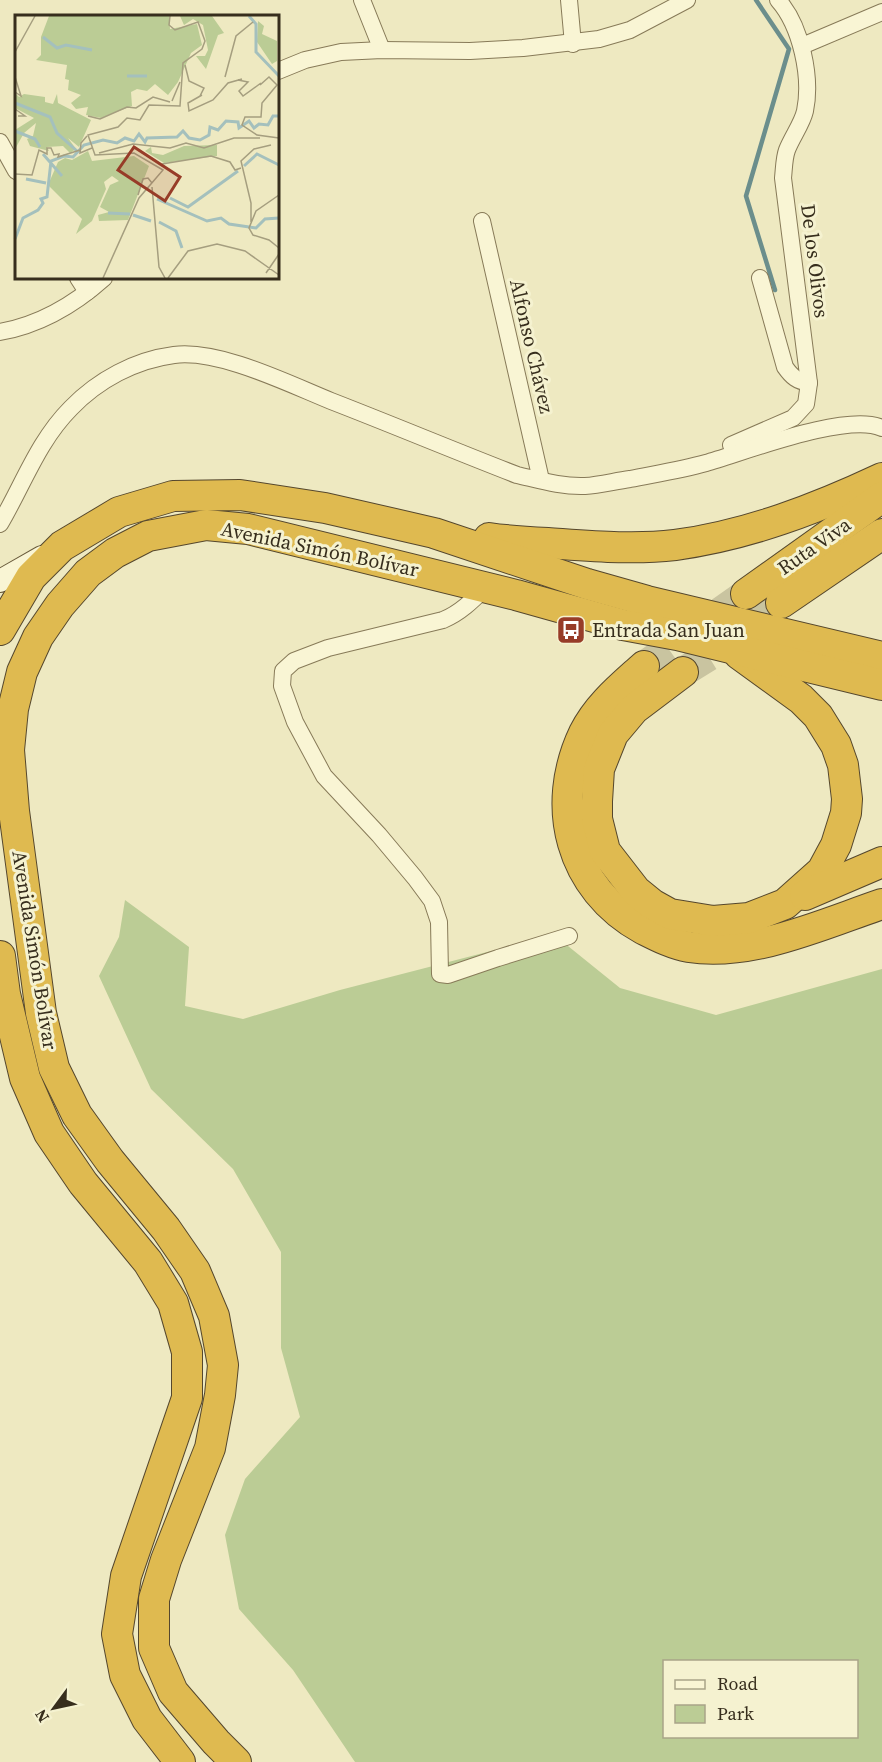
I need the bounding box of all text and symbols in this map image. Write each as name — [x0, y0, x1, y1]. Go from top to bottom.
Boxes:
inset map — [15, 15, 279, 279]
street label: De los Olivos — [794, 202, 836, 320]
street label: Alfonso Chávez — [503, 276, 561, 416]
street label: Ruta Viva — [772, 510, 857, 581]
street label: Avenida Simón Bolívar — [219, 514, 422, 584]
bus stop icon: Entrada San Juan — [555, 614, 587, 646]
place label: Entrada San Juan — [592, 616, 745, 644]
street label: Avenida Simón Bolívar — [5, 848, 65, 1052]
legend — [663, 1660, 858, 1738]
text: Road — [717, 1671, 758, 1696]
north arrow — [24, 1678, 84, 1738]
text: Park — [717, 1701, 754, 1726]
text: N — [29, 1705, 54, 1727]

